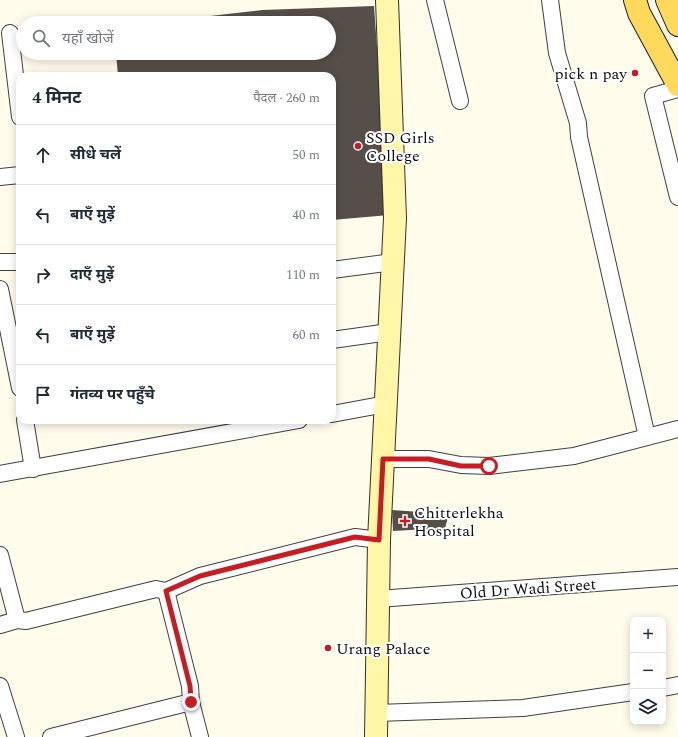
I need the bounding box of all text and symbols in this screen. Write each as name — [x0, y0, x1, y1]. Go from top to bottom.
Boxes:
search box — [16, 16, 336, 60]
icon: search — [30, 27, 52, 49]
text: यहाँ खोजें — [62, 27, 114, 50]
place label: pick n pay — [554, 62, 628, 86]
marker: pick n pay — [630, 68, 640, 78]
text: 4 मिनट — [32, 85, 81, 111]
text: पैदल · 260 m — [253, 88, 320, 108]
place label: SSD Girls College — [366, 126, 435, 168]
marker: SSD Girls College — [353, 141, 363, 151]
text: सीधे चलें — [70, 143, 121, 166]
icon: ahead — [32, 144, 54, 166]
text: 50 m — [293, 145, 320, 165]
text: बाएँ मुड़ें — [70, 203, 115, 226]
icon: left — [32, 204, 54, 226]
text: 40 m — [293, 205, 320, 225]
text: दाएँ मुड़ें — [70, 263, 114, 286]
icon: right — [32, 264, 54, 286]
text: 110 m — [286, 265, 320, 285]
text: बाएँ मुड़ें — [70, 323, 115, 346]
icon: left — [32, 324, 54, 346]
text: 60 m — [293, 325, 320, 345]
text: गंतव्य पर पहुँचे — [70, 383, 155, 406]
icon: arrive — [32, 384, 54, 406]
route start — [480, 457, 498, 475]
place label: Chitterlekha Hospital — [414, 501, 504, 543]
marker: Chitterlekha Hospital — [399, 515, 411, 527]
street label: Old Dr Wadi Street — [459, 572, 597, 606]
map controls — [630, 617, 666, 725]
button: + — [630, 617, 666, 653]
place label: Urang Palace — [336, 637, 431, 661]
marker: Urang Palace — [323, 643, 333, 653]
button: − — [630, 653, 666, 689]
button: layers — [630, 689, 666, 725]
route end — [182, 693, 200, 711]

